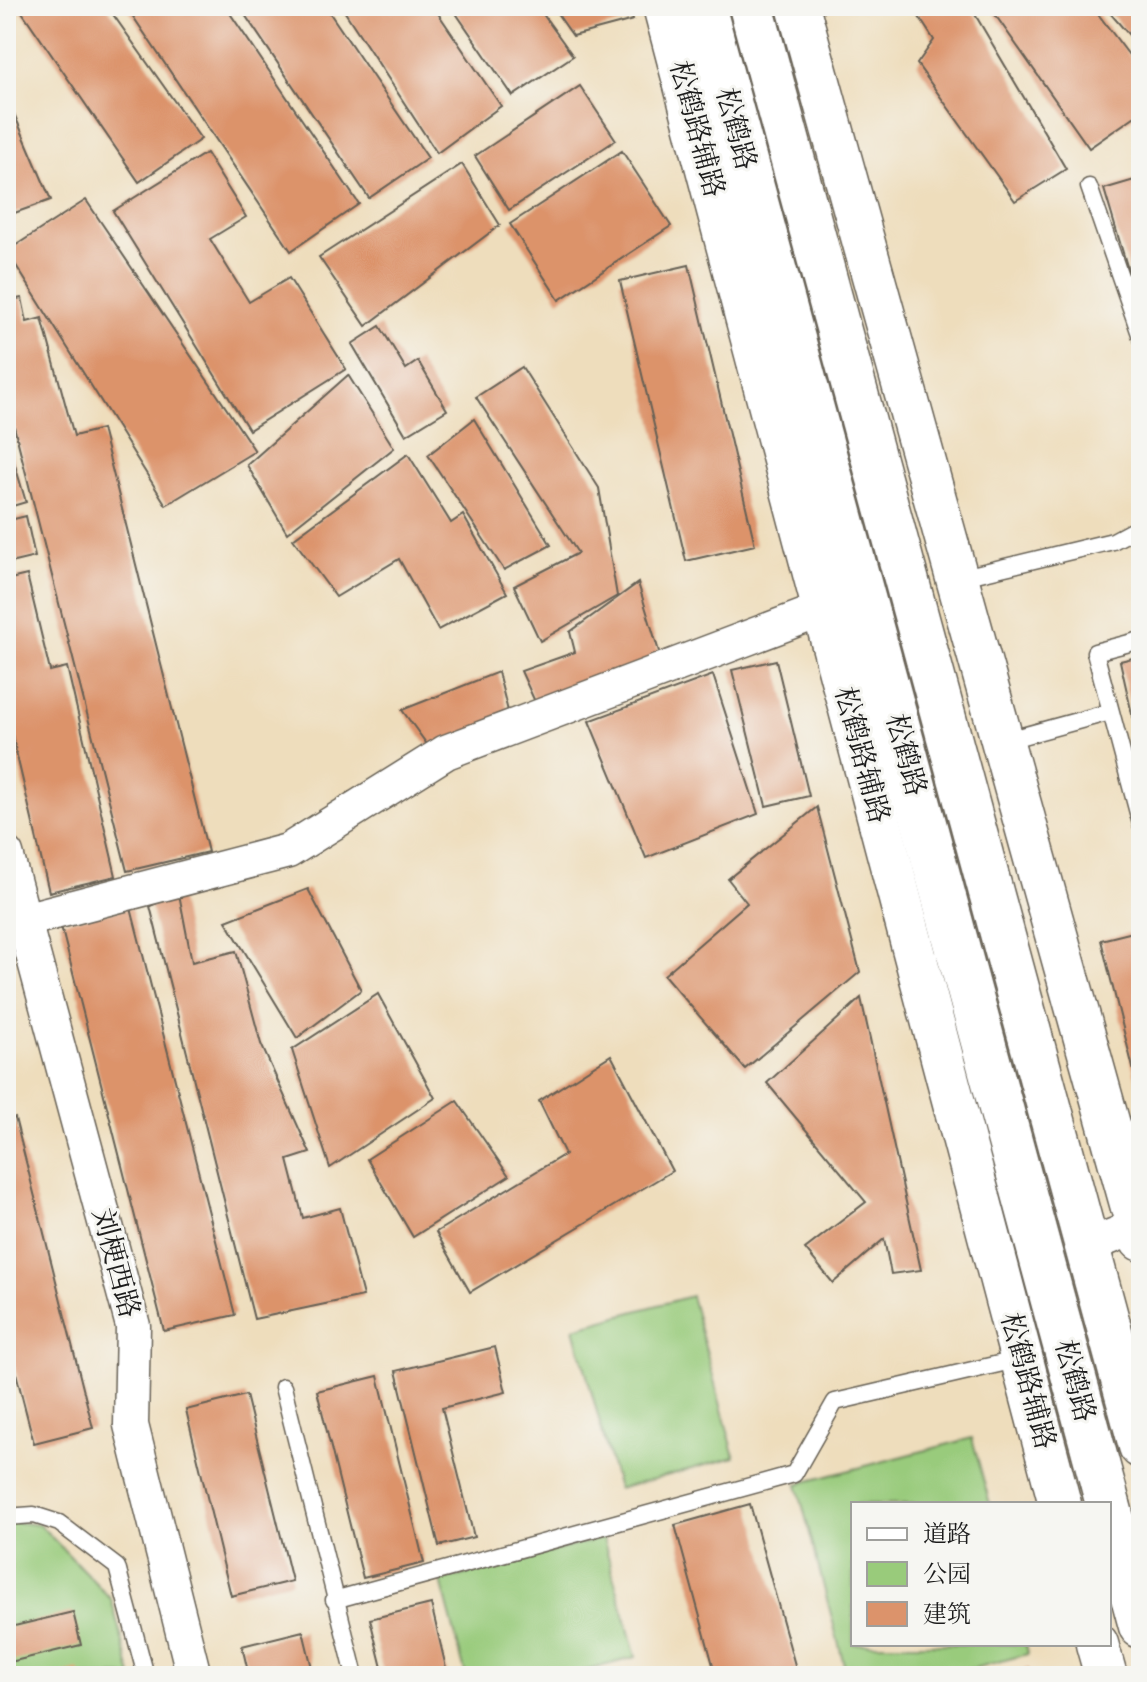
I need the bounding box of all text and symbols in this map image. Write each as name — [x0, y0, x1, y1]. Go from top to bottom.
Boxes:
street label: 松鹤路辅路 — [661, 56, 733, 202]
street label: 松鹤路 — [707, 84, 765, 174]
street label: 松鹤路辅路 — [826, 682, 898, 828]
street label: 松鹤路 — [877, 710, 935, 800]
street label: 刘梗西路 — [83, 1204, 149, 1322]
street label: 松鹤路辅路 — [992, 1308, 1064, 1454]
street label: 松鹤路 — [1046, 1336, 1104, 1426]
legend — [851, 1502, 1111, 1646]
text: 道路 — [923, 1518, 971, 1550]
text: 公园 — [923, 1558, 971, 1590]
text: 建筑 — [923, 1598, 971, 1630]

